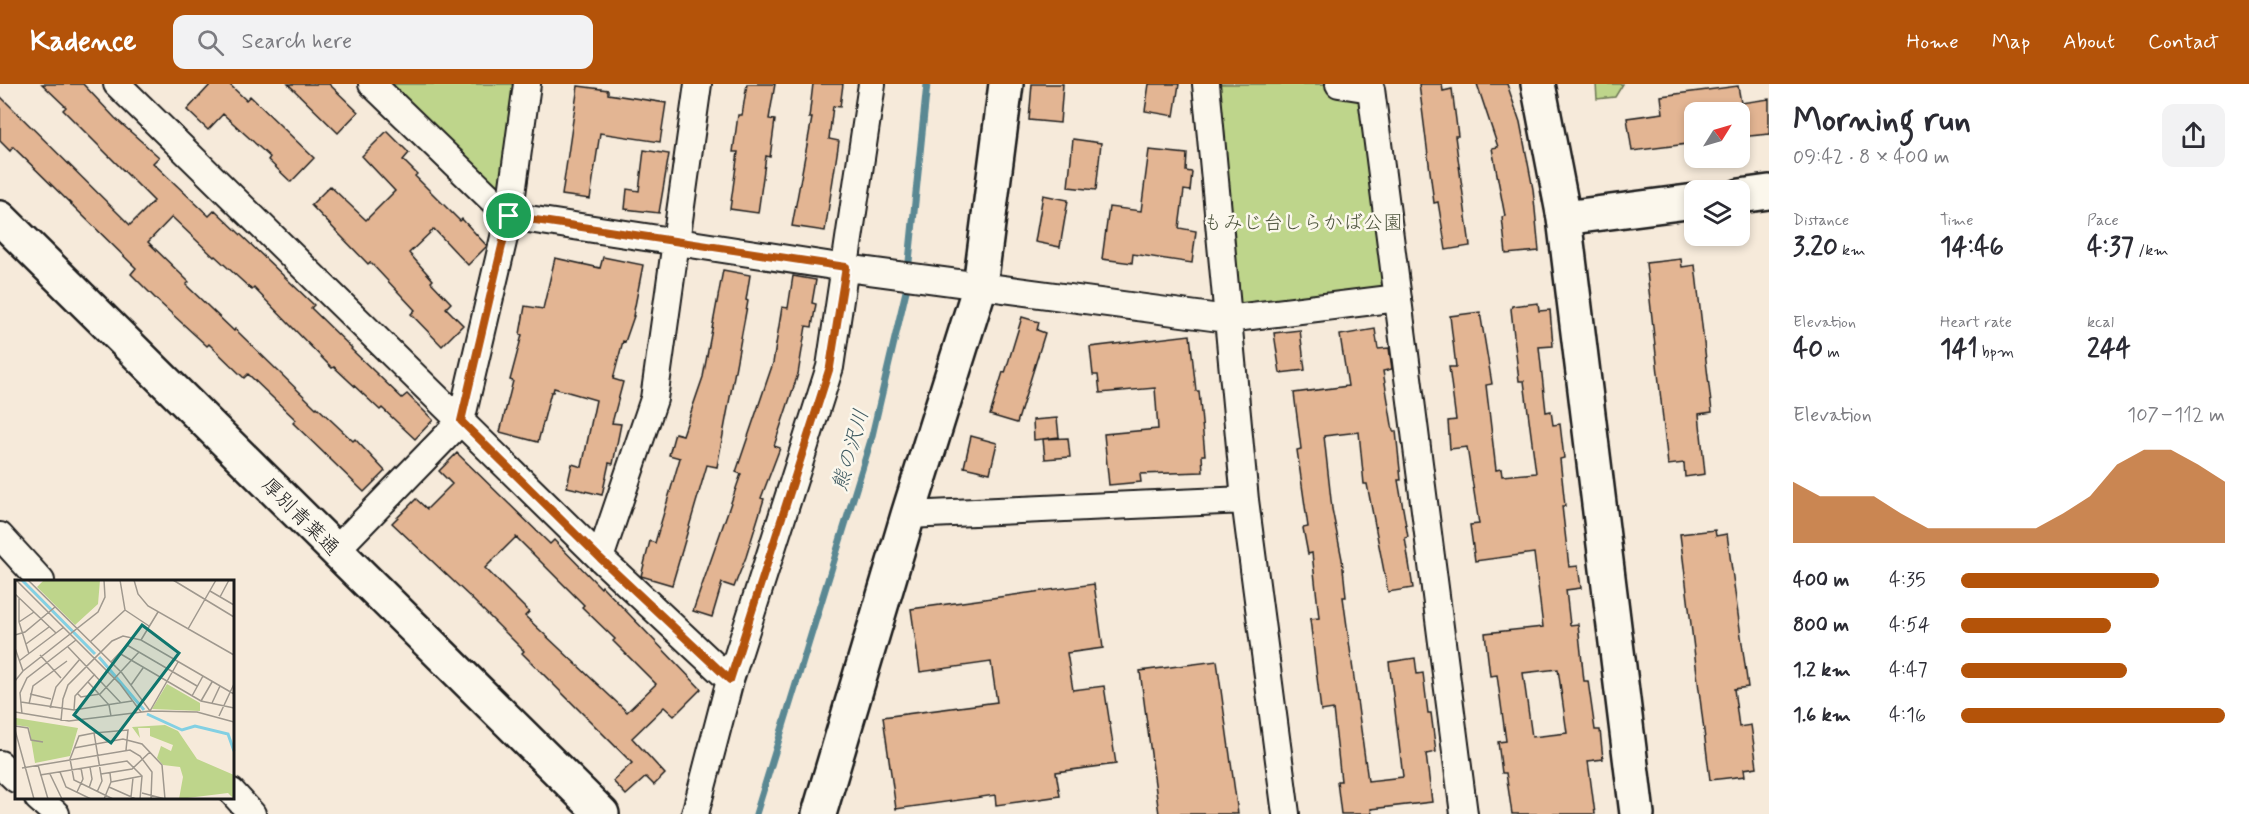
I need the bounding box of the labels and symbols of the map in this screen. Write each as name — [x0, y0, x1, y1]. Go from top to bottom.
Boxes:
north arrow — [1684, 102, 1750, 168]
pin — [483, 190, 534, 241]
park label: もみじ台しらかば公園 — [1203, 210, 1403, 237]
water label: 熊の沢川 — [826, 406, 876, 495]
street label: 厚別青葉通 — [255, 472, 345, 562]
inset map — [15, 580, 234, 799]

